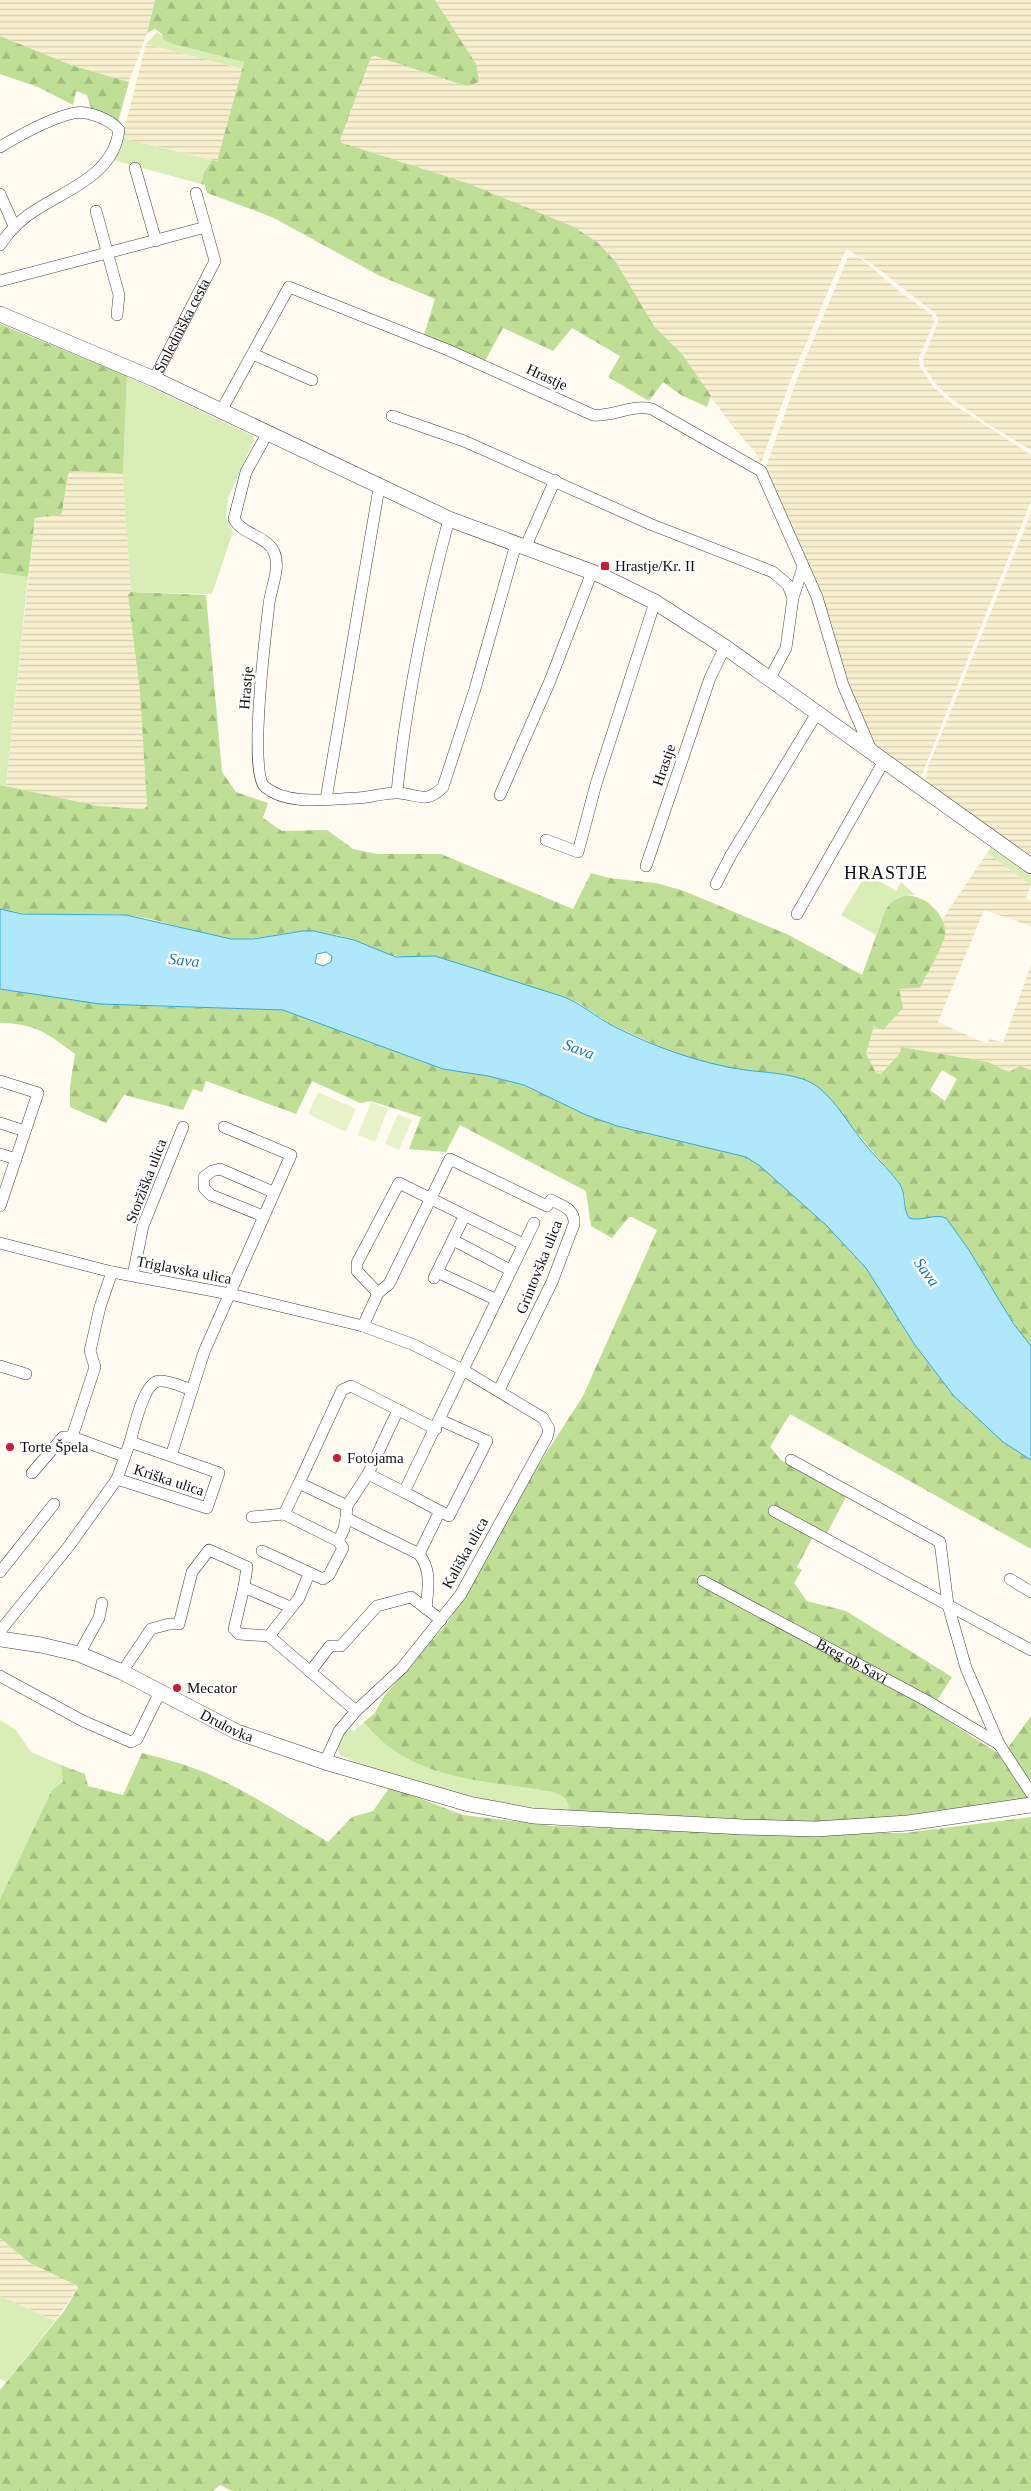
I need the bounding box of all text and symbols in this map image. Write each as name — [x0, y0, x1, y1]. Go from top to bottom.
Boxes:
street label: Smledniška cesta — [151, 276, 213, 375]
street label: Hrastje — [524, 361, 570, 394]
place label: Hrastje/Kr. II — [615, 558, 695, 574]
marker: Hrastje/Kr. II — [599, 560, 611, 572]
street label: Hrastje — [236, 665, 256, 710]
street label: Hrastje — [649, 742, 679, 788]
district label: HRASTJE — [844, 863, 928, 883]
water label: Sava — [168, 950, 200, 970]
water label: Sava — [561, 1036, 597, 1062]
street label: Storžiška ulica — [123, 1136, 169, 1225]
street label: Grintovška ulica — [513, 1218, 565, 1316]
street label: Triglavska ulica — [135, 1253, 233, 1287]
water label: Sava — [911, 1254, 943, 1290]
place label: Torte Špela — [20, 1439, 89, 1455]
marker: Torte Špela — [4, 1441, 16, 1453]
place label: Fotojama — [347, 1450, 404, 1466]
marker: Fotojama — [331, 1452, 343, 1464]
street label: Kriška ulica — [132, 1461, 206, 1499]
street label: Kališka ulica — [439, 1514, 491, 1591]
street label: Breg ob Savi — [814, 1635, 890, 1686]
place label: Mecator — [187, 1680, 237, 1696]
marker: Mecator — [171, 1682, 183, 1694]
street label: Drulovka — [198, 1706, 256, 1745]

